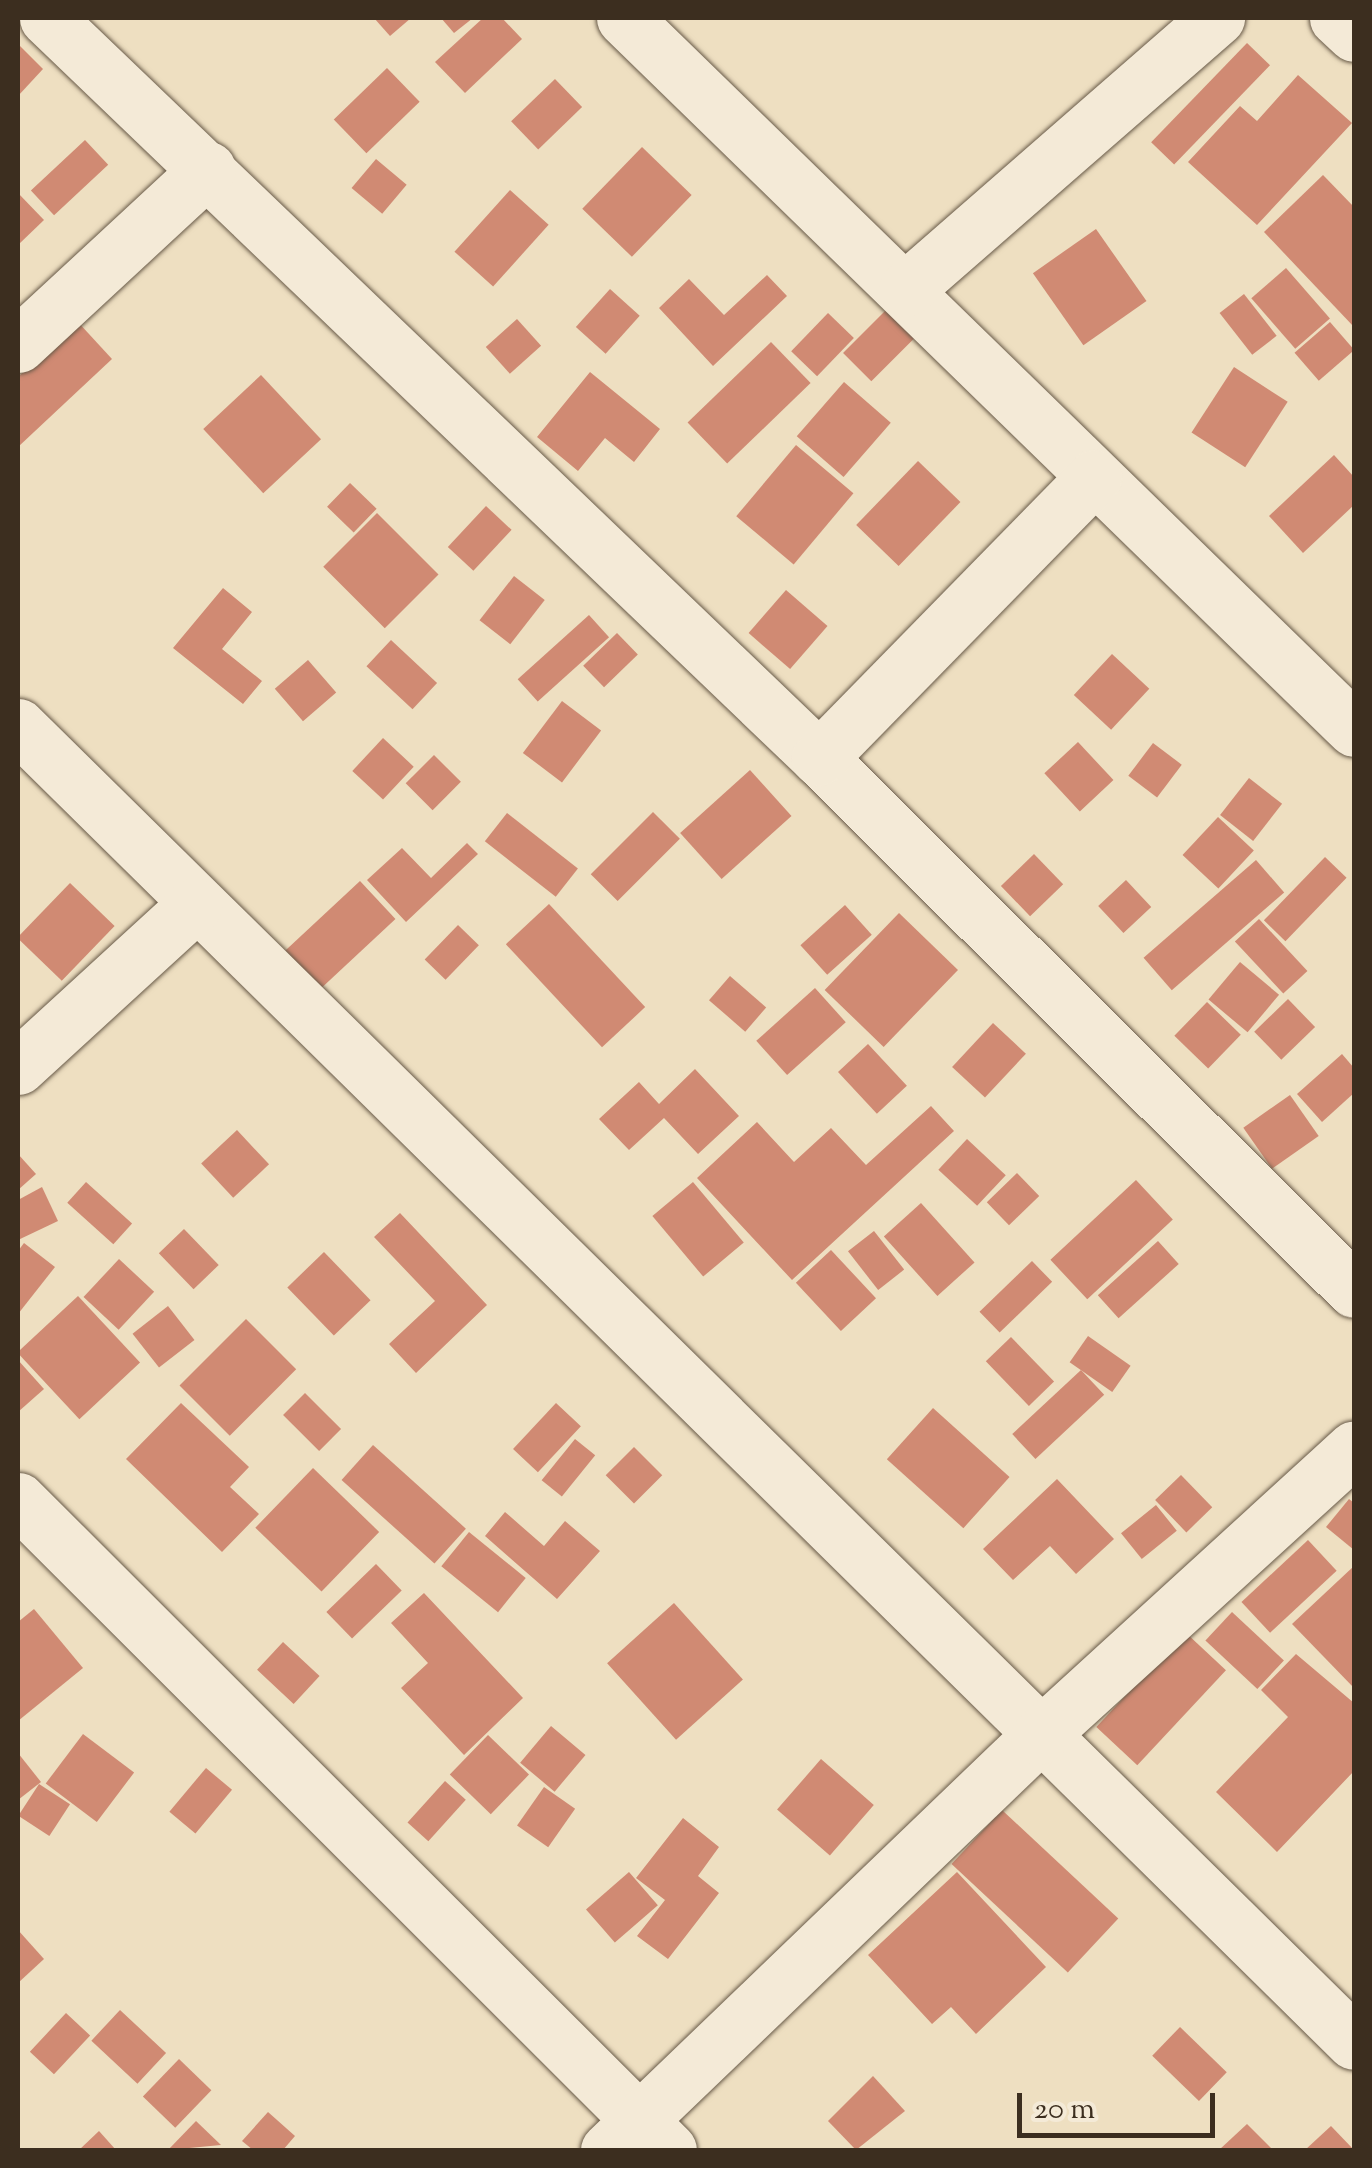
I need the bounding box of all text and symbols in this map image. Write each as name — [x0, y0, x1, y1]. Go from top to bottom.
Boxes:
scale bar — [1022, 2073, 1220, 2135]
text: 20 m — [1034, 2089, 1095, 2132]

